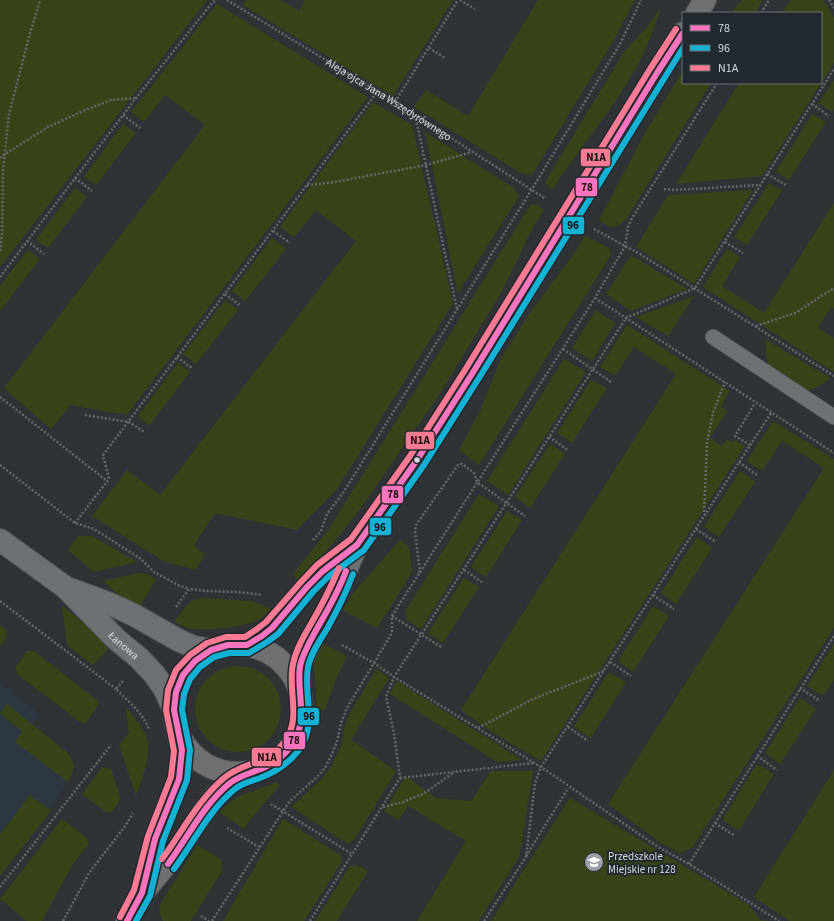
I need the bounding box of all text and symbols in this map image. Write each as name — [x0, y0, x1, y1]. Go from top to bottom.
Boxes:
legend — [682, 12, 822, 84]
text: 78 — [718, 20, 730, 37]
text: 96 — [718, 40, 730, 57]
street label: Aleja ojca Jana Wszędyrównego — [323, 55, 455, 145]
text: N1A — [718, 60, 739, 77]
line badge: N1A — [580, 148, 611, 167]
text: N1A — [586, 150, 606, 165]
line badge: 78 — [575, 177, 598, 197]
text: 78 — [581, 180, 593, 195]
line badge: 96 — [562, 216, 585, 235]
text: 96 — [567, 218, 579, 233]
line badge: N1A — [405, 431, 435, 450]
text: N1A — [410, 433, 430, 448]
unlabelled marker — [412, 455, 422, 465]
line badge: 78 — [381, 485, 404, 504]
text: 78 — [387, 487, 399, 502]
line badge: 96 — [369, 517, 392, 536]
text: 96 — [374, 520, 386, 535]
street label: Łanowa — [104, 628, 142, 663]
line badge: 96 — [297, 707, 320, 726]
text: 96 — [303, 709, 315, 724]
line badge: 78 — [283, 731, 306, 750]
text: 78 — [288, 733, 300, 748]
line badge: N1A — [251, 747, 282, 767]
text: N1A — [257, 750, 277, 765]
place label: Przedszkole Miejskie nr 128 — [608, 849, 676, 877]
school or university icon: Przedszkole Miejskie nr 128 — [583, 851, 605, 873]

